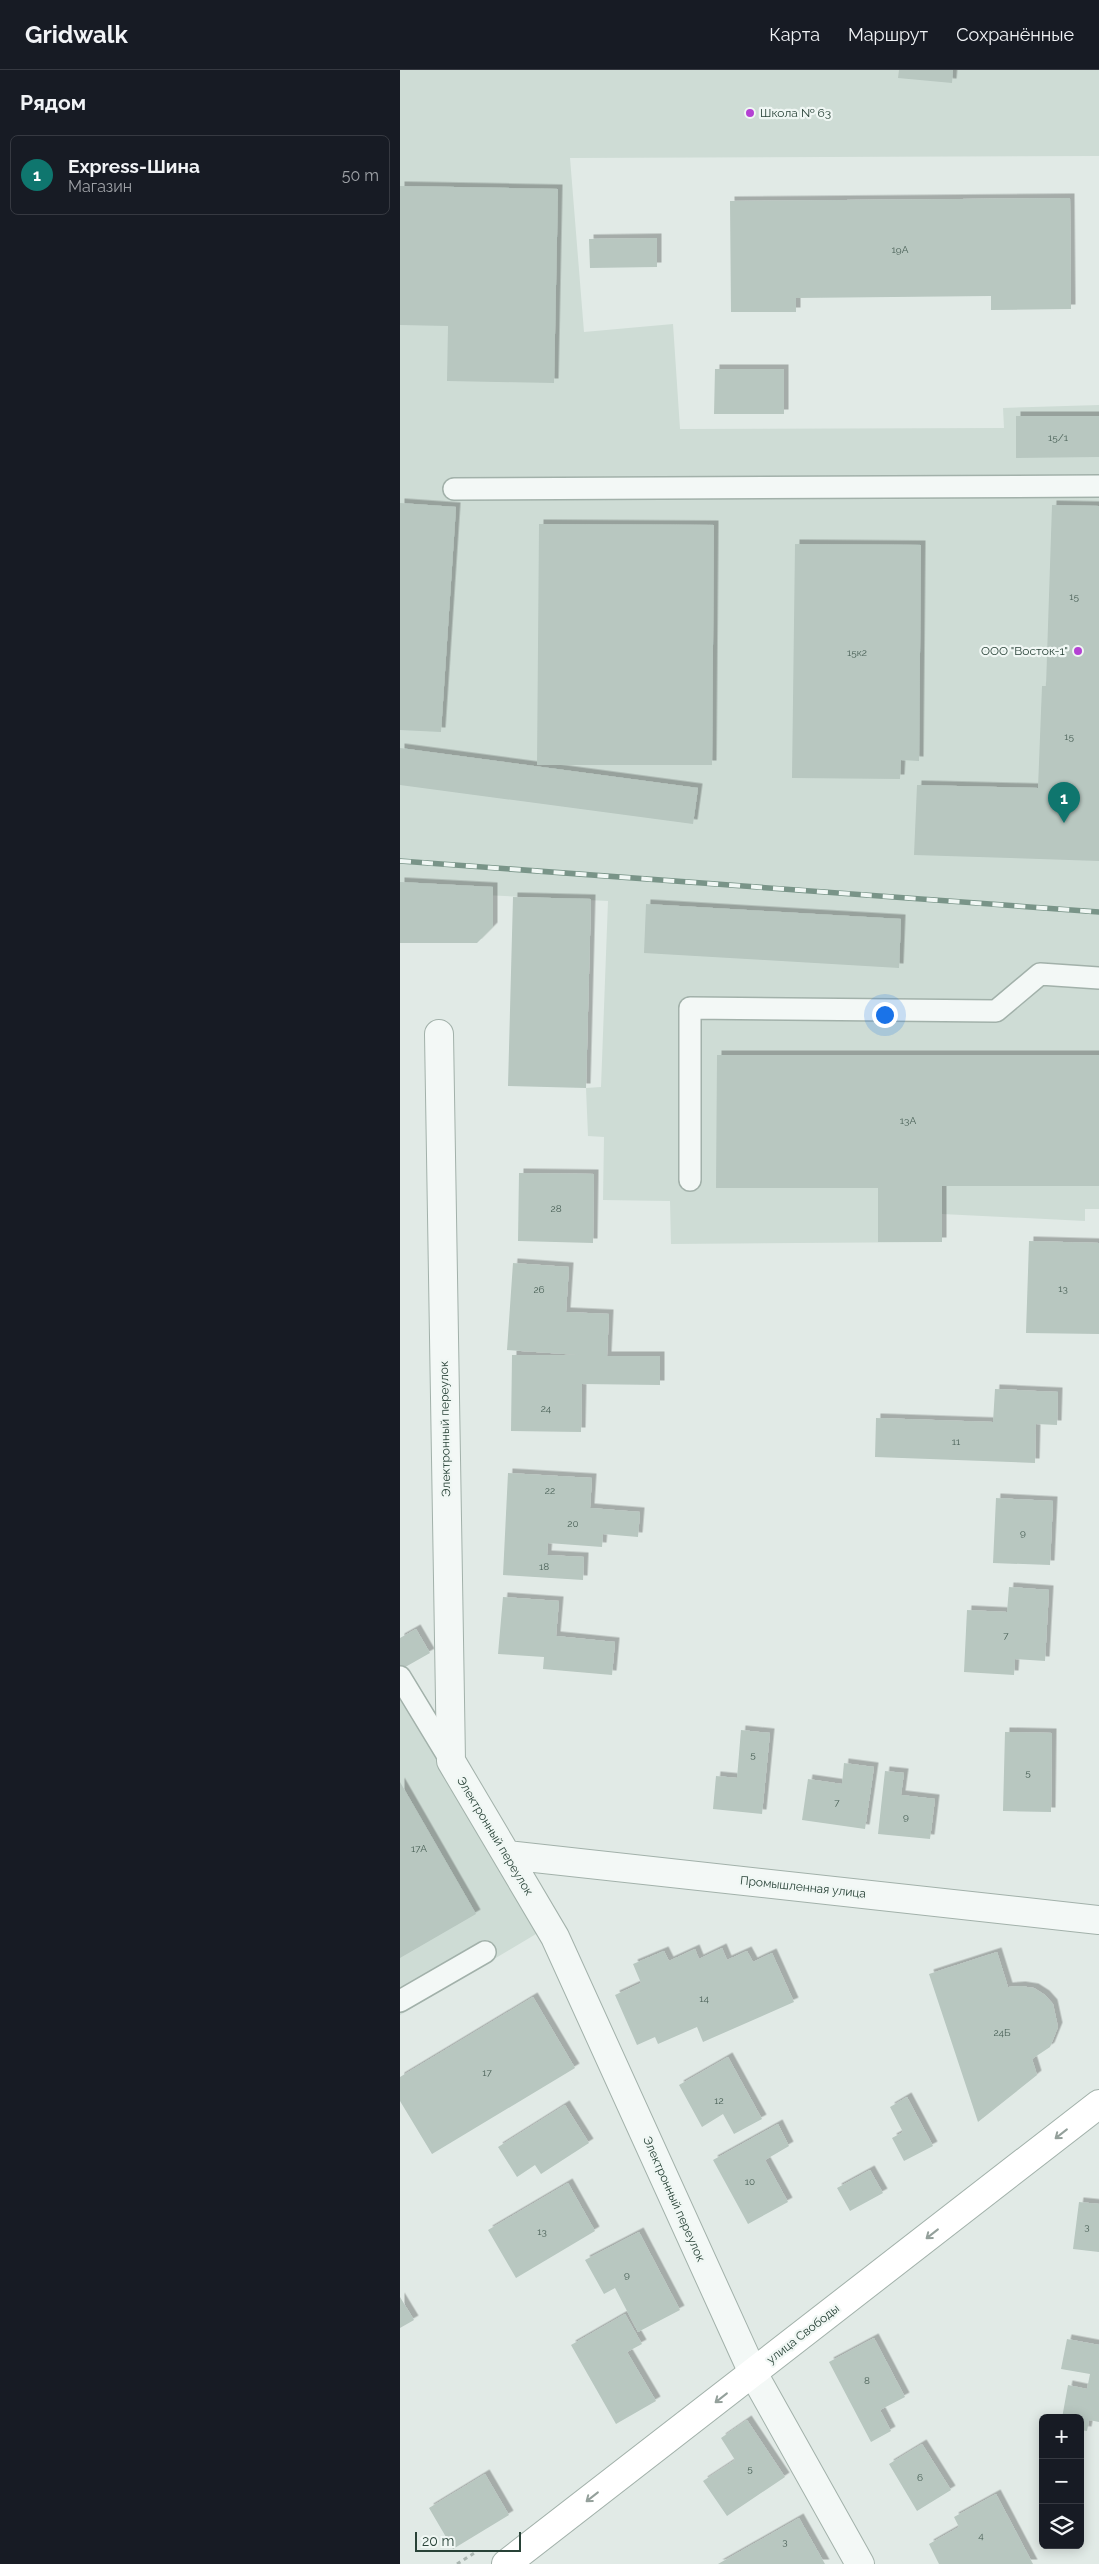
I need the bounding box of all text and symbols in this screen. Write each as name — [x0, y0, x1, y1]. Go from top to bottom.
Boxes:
text: Gridwalk — [25, 20, 128, 49]
text: Карта — [769, 24, 820, 45]
text: Маршрут — [848, 24, 928, 45]
text: Сохранённые — [956, 24, 1074, 45]
text: Рядом — [20, 90, 86, 115]
place label: Школа № 63 — [760, 106, 831, 120]
marker: Школа № 63 — [744, 107, 756, 119]
text: Express-Шина — [68, 155, 200, 177]
text: 1 — [33, 166, 41, 185]
text: 50 m — [342, 166, 379, 185]
text: Магазин — [68, 177, 132, 196]
house number: 19А — [892, 244, 909, 255]
house number: 15/1 — [1048, 432, 1069, 443]
house number: 15 — [1069, 591, 1079, 602]
place label: ООО "Восток-1" — [981, 644, 1068, 658]
marker: ООО "Восток-1" — [1072, 645, 1084, 657]
house number: 15к2 — [847, 647, 867, 658]
house number: 15 — [1064, 731, 1074, 742]
pin: 1 — [1048, 782, 1080, 823]
your location — [872, 1002, 898, 1028]
house number: 13А — [900, 1115, 916, 1126]
house number: 28 — [550, 1203, 562, 1214]
house number: 13 — [1058, 1283, 1068, 1294]
house number: 26 — [533, 1284, 545, 1295]
street label: Электронный переулок — [437, 1361, 453, 1497]
house number: 24 — [541, 1403, 552, 1414]
house number: 11 — [952, 1436, 961, 1447]
house number: 22 — [545, 1485, 555, 1496]
house number: 20 — [567, 1518, 579, 1529]
house number: 9 — [1020, 1527, 1026, 1538]
house number: 18 — [539, 1561, 549, 1572]
house number: 7 — [1003, 1630, 1009, 1641]
house number: 5 — [750, 1749, 756, 1760]
house number: 5 — [1025, 1767, 1031, 1778]
street label: Электронный переулок — [454, 1774, 536, 1898]
house number: 7 — [834, 1797, 840, 1808]
house number: 9 — [903, 1811, 909, 1822]
house number: 17А — [411, 1843, 427, 1854]
street label: Промышленная улица — [739, 1873, 867, 1901]
house number: 14 — [699, 1993, 709, 2004]
house number: 24Б — [993, 2027, 1011, 2038]
house number: 17 — [482, 2067, 492, 2078]
house number: 12 — [714, 2095, 724, 2106]
one-way arrow — [1054, 2128, 1067, 2139]
street label: Электронный переулок — [640, 2134, 708, 2264]
house number: 10 — [745, 2176, 755, 2187]
house number: 3 — [1084, 2221, 1090, 2232]
house number: 13 — [537, 2226, 547, 2237]
one-way arrow — [926, 2228, 939, 2239]
house number: 9 — [624, 2269, 630, 2280]
street label: улица Свободы — [764, 2301, 842, 2367]
house number: 8 — [864, 2375, 870, 2386]
one-way arrow — [715, 2392, 728, 2403]
map controls — [1039, 2414, 1084, 2549]
button: + — [1039, 2414, 1084, 2459]
button: − — [1039, 2459, 1084, 2504]
house number: 5 — [747, 2463, 753, 2474]
house number: 6 — [917, 2472, 923, 2483]
one-way arrow — [586, 2492, 599, 2503]
button: layers — [1039, 2504, 1084, 2549]
scale bar — [415, 2529, 521, 2552]
house number: 4 — [978, 2530, 984, 2541]
text: 20 m — [422, 2533, 454, 2549]
house number: 3 — [782, 2536, 788, 2547]

